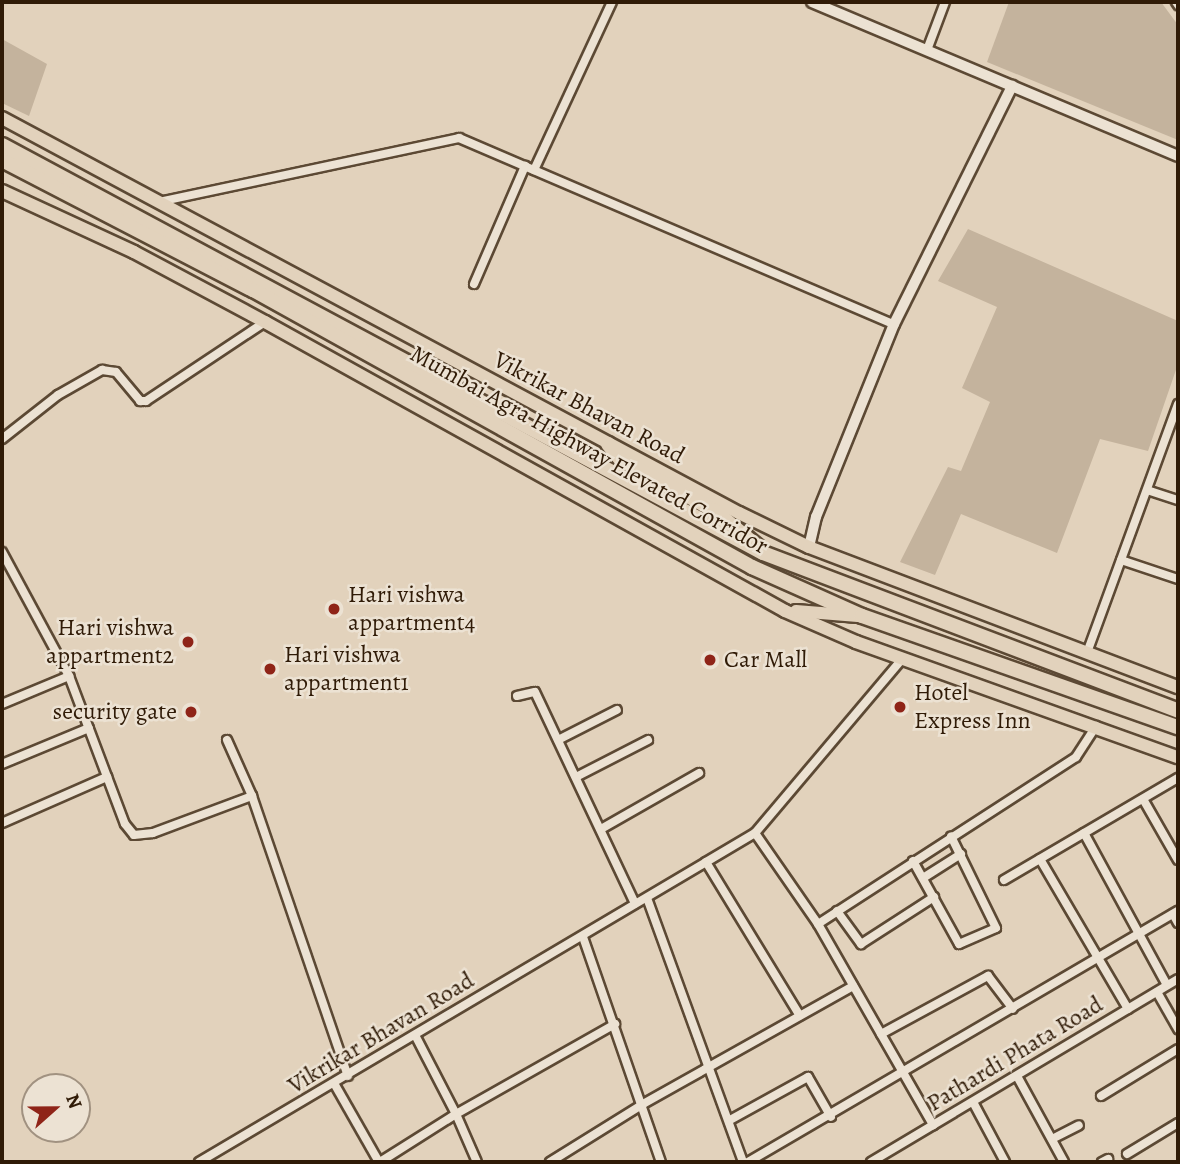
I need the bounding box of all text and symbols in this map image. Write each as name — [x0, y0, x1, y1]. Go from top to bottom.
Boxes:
street label: Mumbai Agra Highway Elevated Corridor — [405, 339, 773, 561]
street label: Vikrikar Bhavan Road — [489, 345, 689, 471]
place label: Hari vishwa appartment4 — [348, 581, 475, 637]
marker: Hari vishwa appartment4 — [326, 601, 342, 617]
place label: Hari vishwa appartment2 — [46, 614, 174, 670]
marker: Hari vishwa appartment2 — [180, 634, 196, 650]
place label: Hari vishwa appartment1 — [284, 641, 409, 697]
place label: Car Mall — [724, 646, 807, 674]
marker: Car Mall — [702, 652, 718, 668]
marker: Hari vishwa appartment1 — [262, 661, 278, 677]
place label: Hotel Express Inn — [914, 679, 1031, 735]
place label: security gate — [53, 698, 177, 726]
marker: Hotel Express Inn — [892, 699, 908, 715]
marker: security gate — [183, 704, 199, 720]
street label: Vikrikar Bhavan Road — [283, 966, 479, 1100]
street label: Pathardi Phata Road — [922, 990, 1108, 1118]
north arrow — [21, 1073, 91, 1143]
text: N — [59, 1090, 88, 1112]

